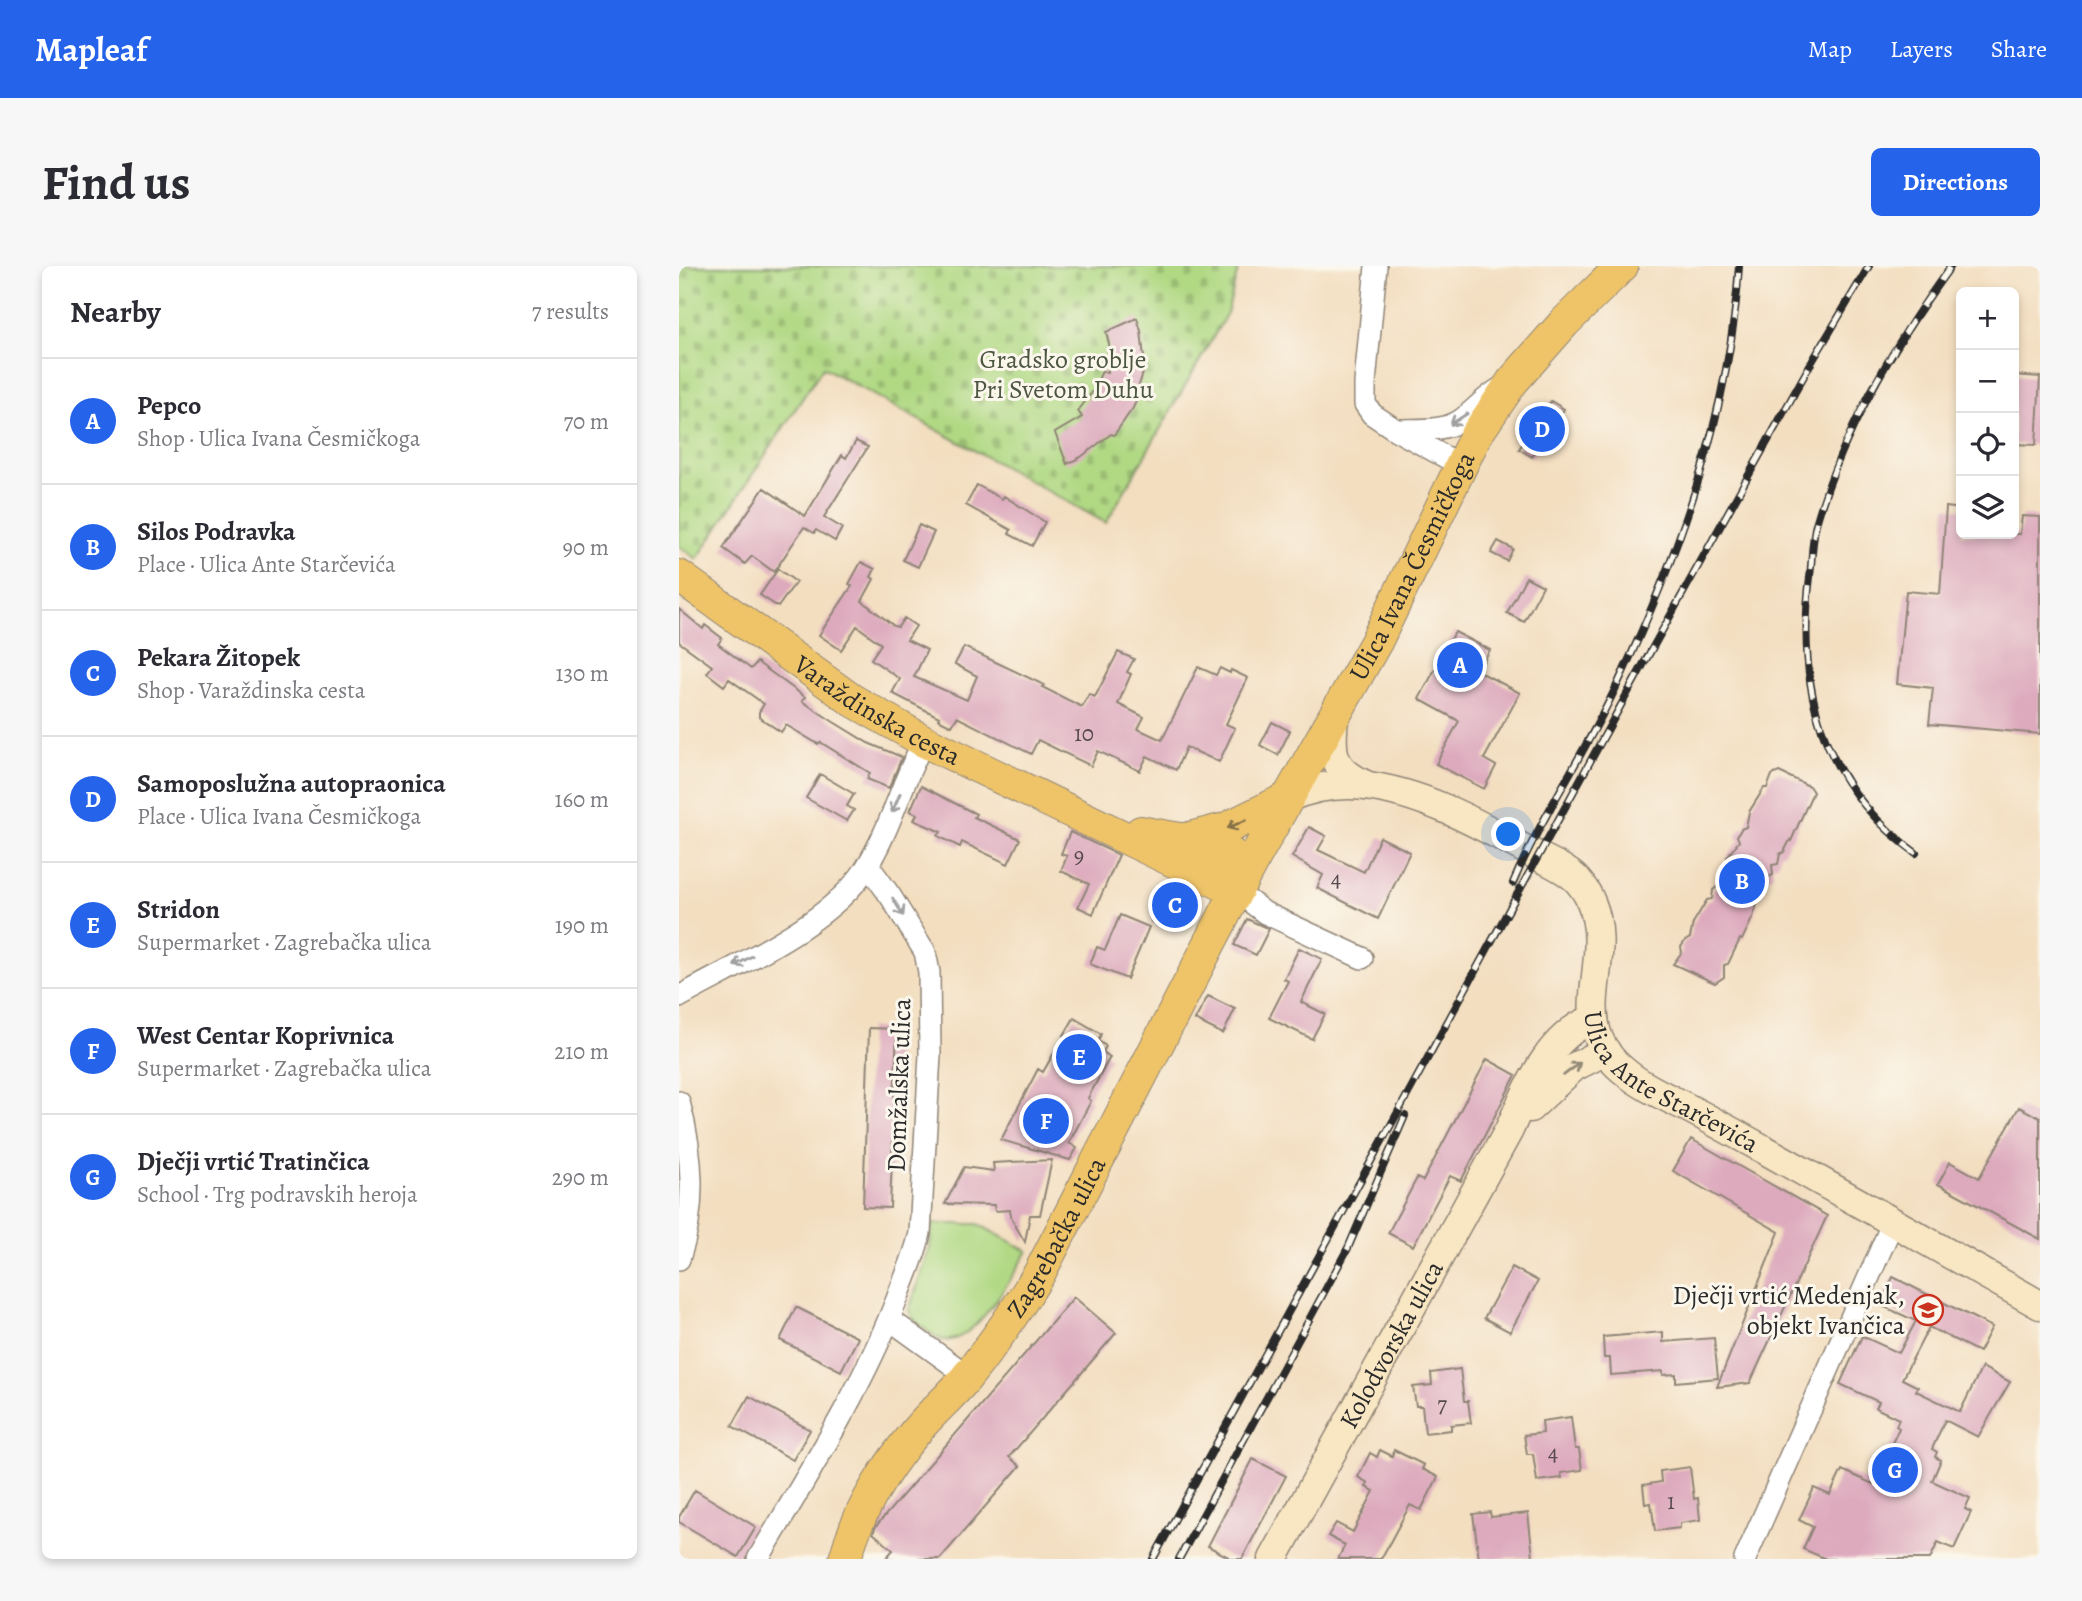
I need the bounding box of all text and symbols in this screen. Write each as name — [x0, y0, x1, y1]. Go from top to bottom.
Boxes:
text: Mapleaf — [35, 27, 147, 72]
text: Map — [1808, 33, 1852, 65]
text: Layers — [1890, 33, 1953, 65]
text: Share — [1991, 33, 2047, 65]
button: Directions — [1871, 148, 2040, 216]
text: Find us — [42, 149, 190, 216]
map controls — [1956, 287, 2019, 539]
button: + — [1956, 287, 2019, 350]
text: Nearby — [70, 292, 161, 332]
text: 7 results — [532, 296, 609, 327]
park label: Gradsko groblje Pri Svetom Duhu — [972, 342, 1155, 407]
button: − — [1956, 350, 2019, 413]
text: Pepco — [137, 388, 201, 423]
pin: D — [1519, 403, 1565, 455]
text: A — [86, 406, 100, 437]
text: 70 m — [563, 406, 609, 437]
one-way arrow — [1450, 411, 1469, 426]
button: locate — [1956, 413, 2019, 476]
text: Shop · Ulica Ivana Česmičkoga — [137, 423, 420, 454]
street label: Ulica Ivana Česmičkoga — [1340, 446, 1483, 687]
button: layers — [1956, 476, 2019, 539]
text: Silos Podravka — [137, 514, 296, 549]
text: B — [86, 532, 100, 563]
text: 90 m — [563, 532, 609, 563]
text: Place · Ulica Ante Starčevića — [137, 549, 396, 580]
pin: A — [1437, 639, 1483, 691]
text: Pekara Žitopek — [137, 640, 300, 675]
street label: Varaždinska cesta — [786, 646, 966, 774]
text: C — [86, 658, 100, 689]
text: 130 m — [556, 658, 609, 689]
text: Shop · Varaždinska cesta — [137, 675, 365, 706]
house number: 10 — [1074, 718, 1094, 749]
text: Samoposlužna autopraonica — [137, 766, 446, 801]
text: D — [85, 784, 101, 815]
text: 160 m — [555, 784, 609, 815]
one-way arrow — [889, 792, 902, 813]
text: Place · Ulica Ivana Česmičkoga — [137, 801, 421, 832]
your location — [1491, 817, 1525, 851]
one-way arrow — [1227, 818, 1248, 831]
house number: 9 — [1074, 840, 1084, 871]
pin: B — [1719, 855, 1765, 907]
house number: 4 — [1331, 863, 1341, 894]
pin: C — [1152, 879, 1198, 931]
text: Stridon — [137, 892, 220, 927]
one-way arrow — [891, 897, 905, 917]
text: E — [86, 910, 100, 941]
text: 190 m — [555, 910, 609, 941]
text: Supermarket · Zagrebačka ulica — [137, 927, 431, 958]
one-way arrow — [734, 954, 754, 968]
street label: Domžalska ulica — [878, 997, 920, 1173]
street label: Ulica Ante Starčevića — [1576, 1009, 1765, 1161]
text: West Centar Koprivnica — [137, 1018, 394, 1053]
pin: E — [1056, 1031, 1102, 1083]
text: F — [87, 1036, 99, 1067]
text: 210 m — [554, 1036, 609, 1067]
text: Supermarket · Zagrebačka ulica — [137, 1053, 431, 1084]
one-way arrow — [1562, 1062, 1581, 1077]
pin: F — [1023, 1095, 1069, 1147]
text: Dječji vrtić Tratinčica — [137, 1144, 370, 1179]
street label: Zagrebačka ulica — [998, 1151, 1114, 1325]
text: G — [85, 1162, 101, 1193]
text: 290 m — [552, 1162, 609, 1193]
text: School · Trg podravskih heroja — [137, 1179, 418, 1210]
street label: Kolodvorska ulica — [1331, 1254, 1451, 1435]
place label: Dječji vrtić Medenjak, objekt Ivančica — [1673, 1278, 1905, 1343]
school or university icon: Dječji vrtić Medenjak, objekt Ivančica — [1911, 1293, 1945, 1327]
house number: 7 — [1437, 1389, 1447, 1420]
house number: 4 — [1548, 1437, 1558, 1468]
pin: G — [1872, 1444, 1918, 1496]
house number: 1 — [1667, 1486, 1675, 1517]

